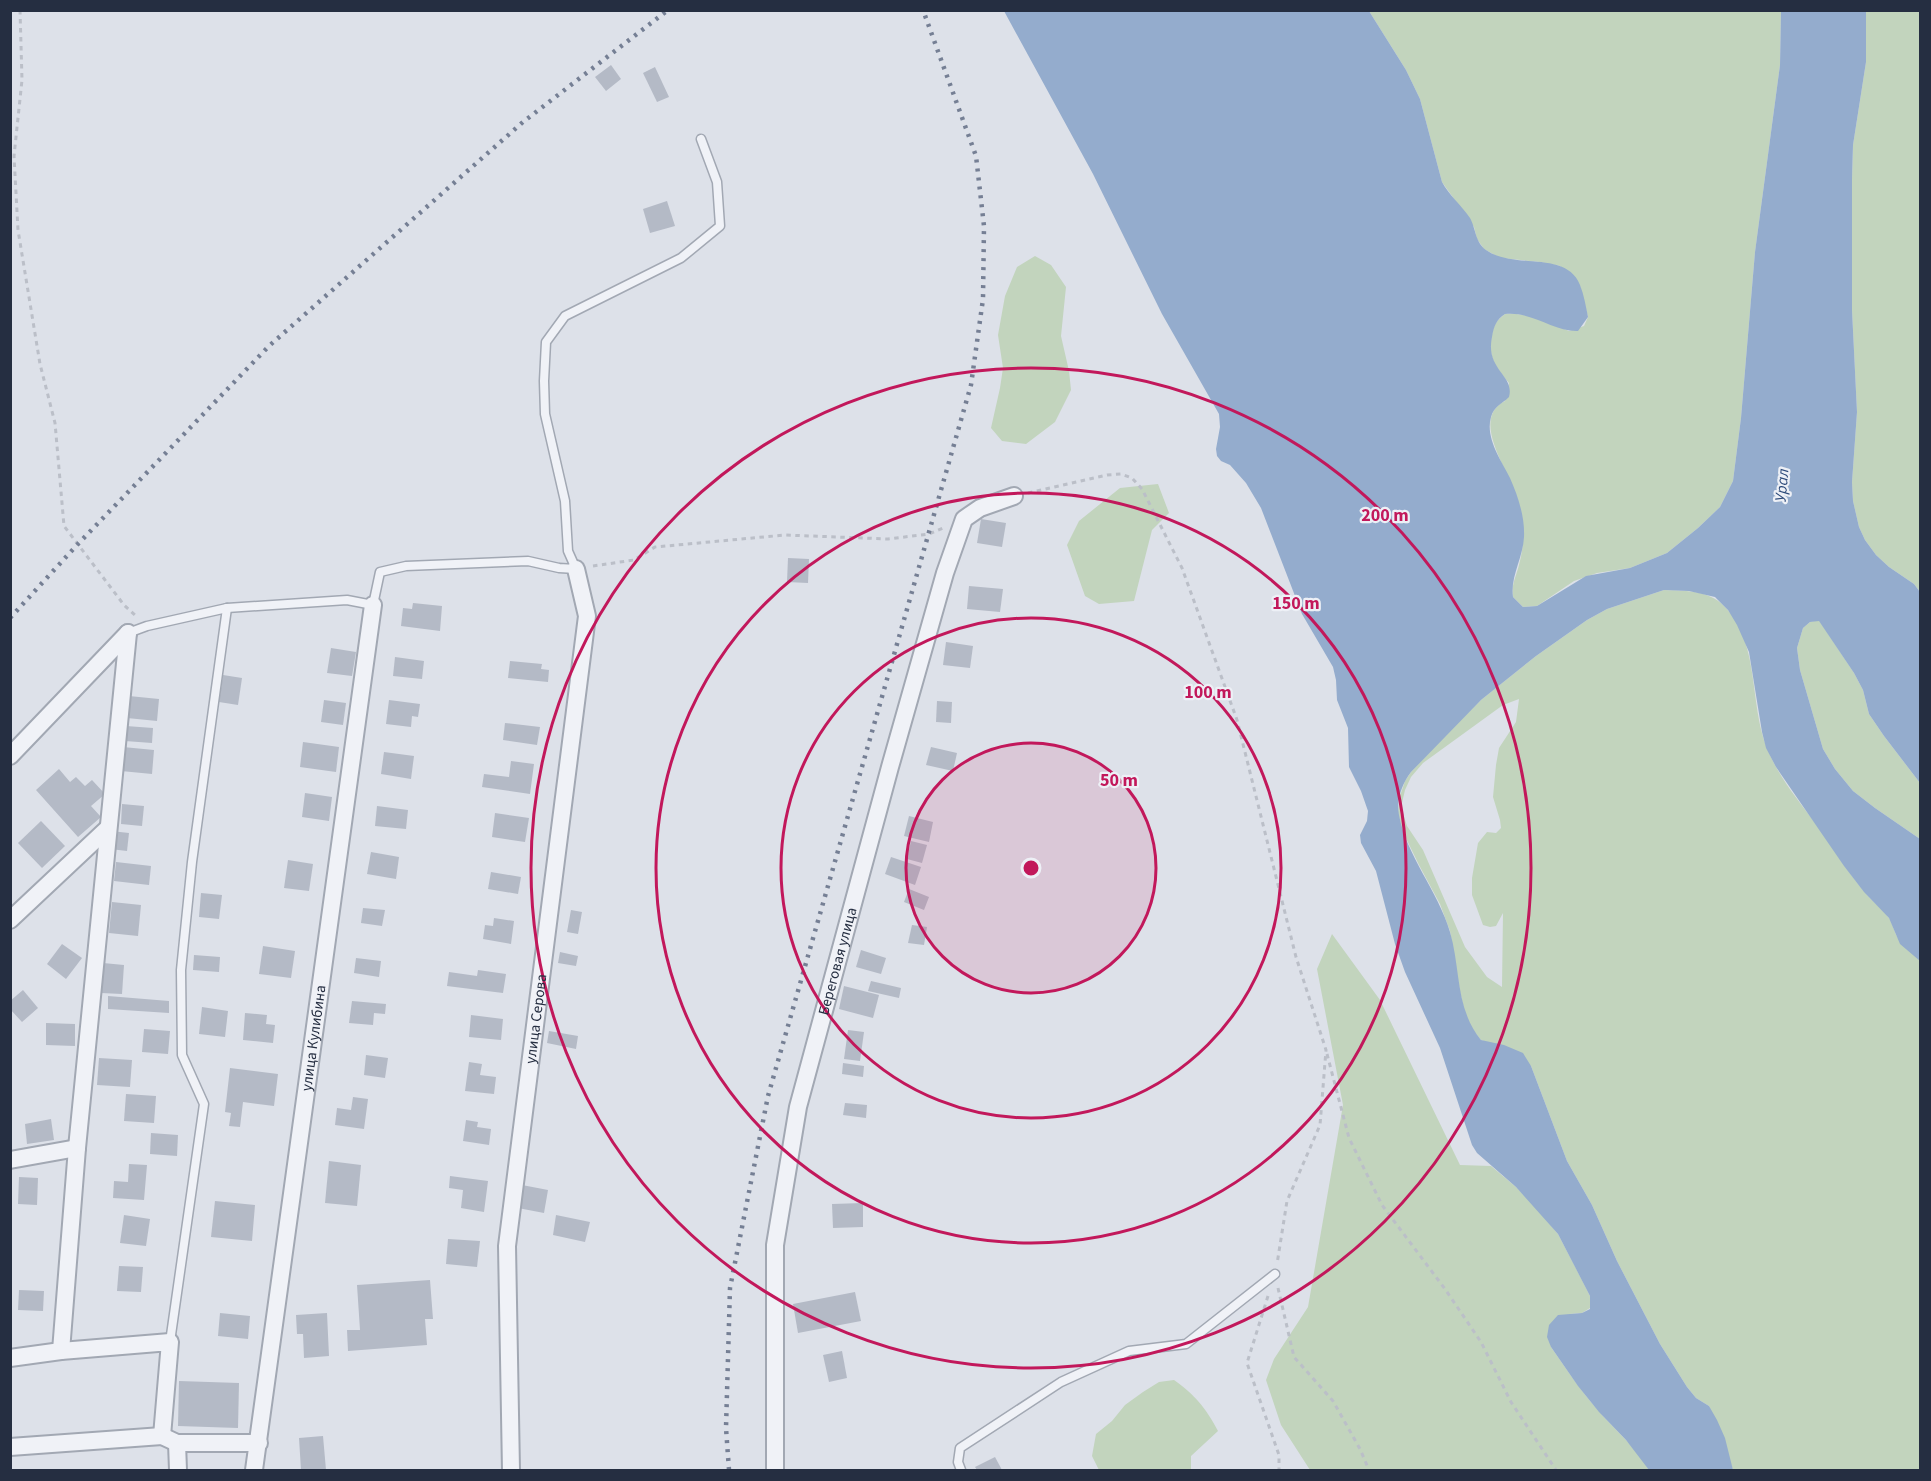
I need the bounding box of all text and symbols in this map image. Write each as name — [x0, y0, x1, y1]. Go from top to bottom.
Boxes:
water label: Урал — [1770, 467, 1794, 503]
text: 200 m — [1361, 503, 1409, 528]
text: 150 m — [1272, 591, 1320, 616]
text: 100 m — [1184, 680, 1232, 705]
text: 50 m — [1100, 768, 1138, 793]
centre of rings — [1021, 858, 1041, 878]
street label: Береговая улица — [813, 905, 862, 1017]
street label: улица Серова — [520, 973, 552, 1065]
street label: улица Кулибина — [296, 984, 331, 1092]

